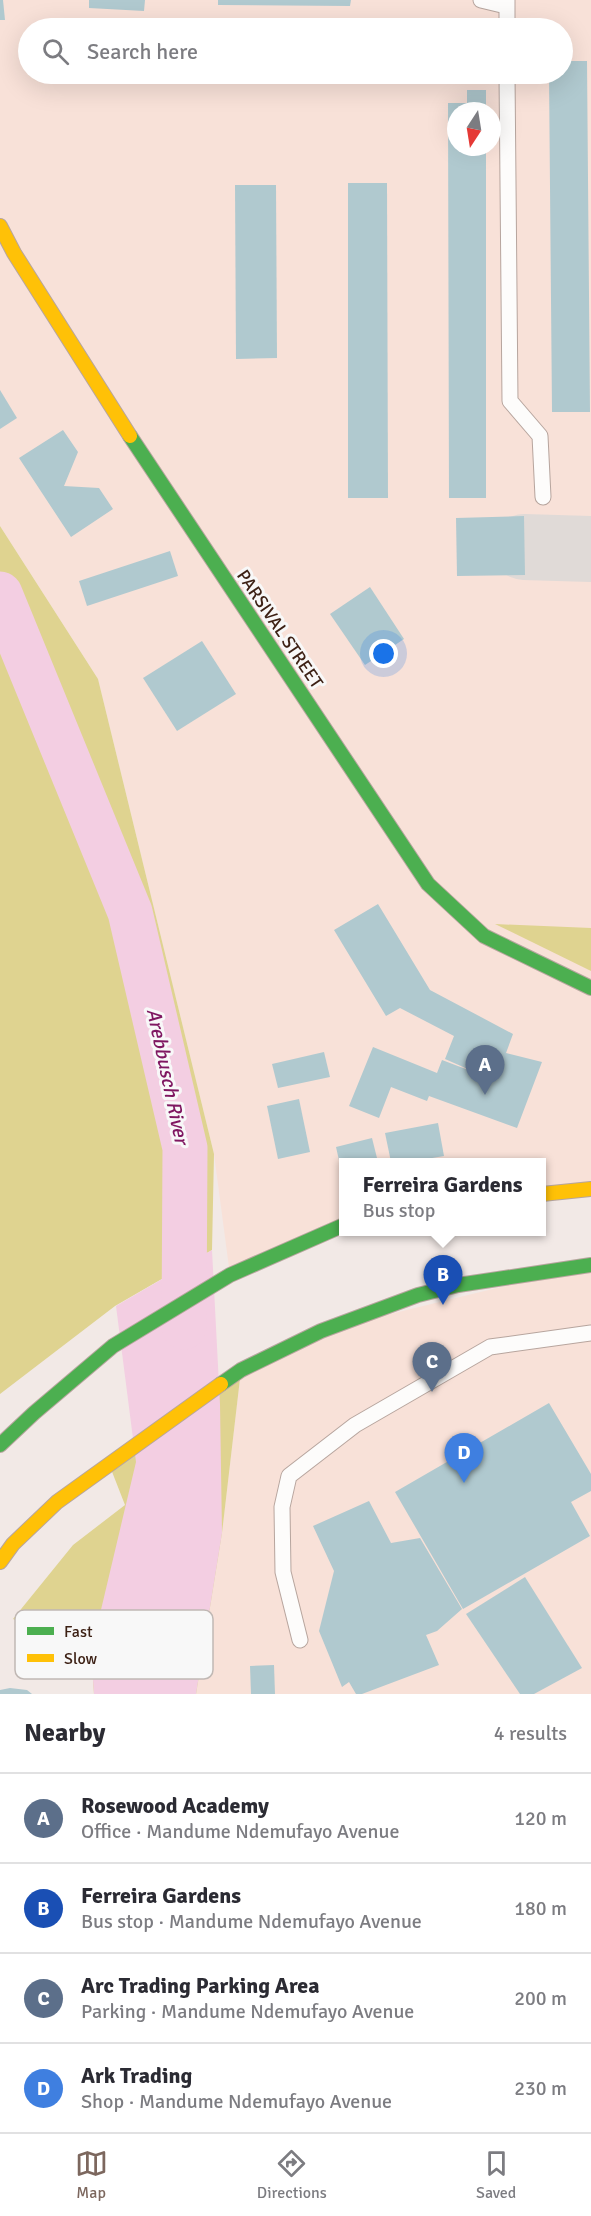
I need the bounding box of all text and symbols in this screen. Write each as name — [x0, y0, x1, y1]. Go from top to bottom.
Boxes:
search box — [18, 18, 573, 84]
icon: search — [39, 35, 72, 68]
text: Search here — [87, 38, 198, 65]
north arrow — [447, 102, 501, 156]
street label: PARSIVAL STREET — [232, 566, 328, 693]
your location — [369, 639, 398, 668]
water label: Arebbusch River — [141, 1006, 195, 1149]
pin: A — [466, 1046, 504, 1095]
popup — [339, 1158, 546, 1236]
text: Ferreira Gardens — [363, 1171, 522, 1198]
text: Bus stop — [363, 1198, 435, 1223]
pin: B — [424, 1256, 462, 1305]
pin: C — [412, 1342, 452, 1392]
pin: D — [444, 1434, 484, 1483]
legend — [15, 1610, 213, 1679]
text: Fast — [64, 1622, 93, 1642]
text: Slow — [64, 1649, 98, 1669]
text: Nearby — [24, 1717, 105, 1749]
text: 4 results — [494, 1721, 567, 1746]
text: Rosewood Academy — [81, 1792, 269, 1819]
text: A — [37, 1806, 50, 1831]
text: 120 m — [514, 1806, 567, 1831]
text: Office · Mandume Ndemufayo Avenue — [81, 1819, 399, 1844]
text: Ferreira Gardens — [81, 1882, 241, 1909]
text: B — [37, 1896, 50, 1921]
text: 180 m — [514, 1896, 567, 1921]
text: Bus stop · Mandume Ndemufayo Avenue — [81, 1909, 422, 1934]
text: Arc Trading Parking Area — [81, 1972, 320, 1999]
text: C — [37, 1986, 50, 2011]
text: 200 m — [514, 1986, 567, 2011]
text: Parking · Mandume Ndemufayo Avenue — [81, 1999, 414, 2024]
text: Ark Trading — [81, 2062, 192, 2089]
text: D — [37, 2076, 50, 2101]
text: 230 m — [514, 2076, 567, 2101]
text: Shop · Mandume Ndemufayo Avenue — [81, 2089, 392, 2114]
tab: Map — [75, 2147, 108, 2203]
tab: Directions — [257, 2147, 327, 2203]
tab: Saved — [476, 2147, 516, 2203]

